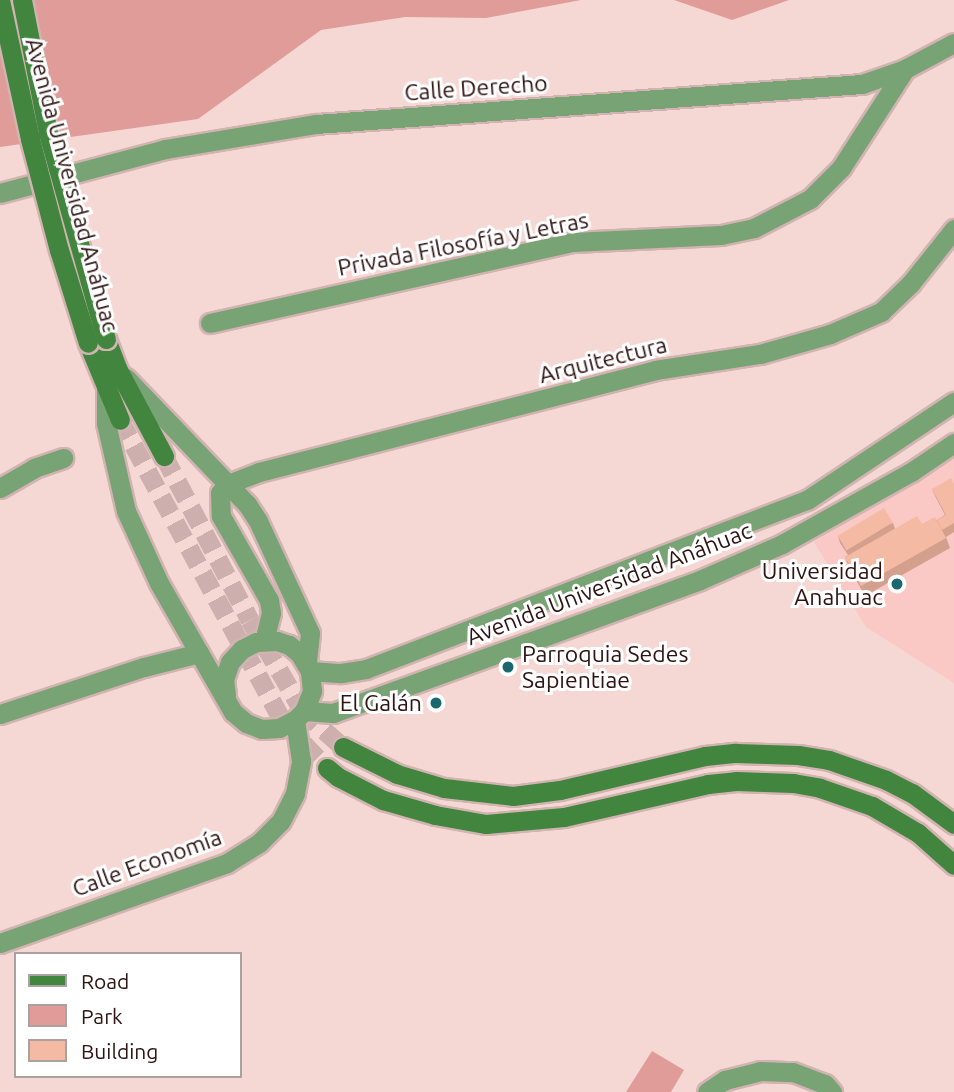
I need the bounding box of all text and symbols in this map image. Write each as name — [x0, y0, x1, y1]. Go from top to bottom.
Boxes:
street label: Avenida Universidad Anáhuac — [19, 35, 125, 335]
street label: Calle Derecho — [403, 69, 549, 107]
street label: Privada Filosofía y Letras — [335, 206, 591, 282]
street label: Arquitectura — [536, 331, 670, 389]
street label: Avenida Universidad Anáhuac — [463, 517, 755, 651]
place label: Universidad Anahuac — [762, 557, 883, 611]
marker: Universidad Anahuac — [889, 576, 905, 592]
place label: Parroquia Sedes Sapientiae — [522, 640, 688, 694]
marker: Parroquia Sedes Sapientiae — [500, 659, 516, 675]
place label: El Galán — [340, 689, 422, 717]
marker: El Galán — [428, 695, 444, 711]
street label: Calle Economía — [69, 823, 225, 903]
legend — [14, 952, 242, 1078]
text: Road — [81, 969, 129, 993]
text: Park — [81, 1004, 123, 1028]
text: Building — [81, 1039, 158, 1063]

